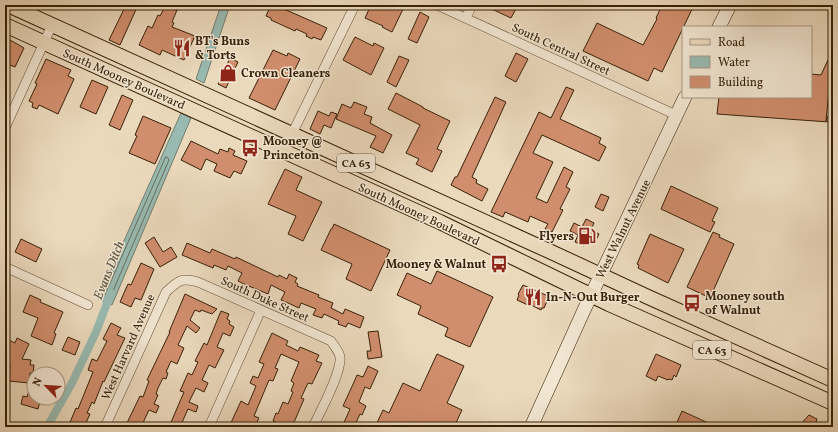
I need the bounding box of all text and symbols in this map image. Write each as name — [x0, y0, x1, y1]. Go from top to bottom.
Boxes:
street label: South Central Street — [509, 20, 612, 80]
legend — [682, 26, 812, 98]
place label: BT's Buns & Torts — [195, 34, 250, 64]
text: Road — [718, 35, 745, 51]
restaurant icon: BT's Buns & Torts — [172, 38, 192, 58]
street label: South Mooney Boulevard — [60, 46, 188, 114]
text: Water — [718, 55, 750, 71]
shop icon: Crown Cleaners — [218, 63, 238, 83]
place label: Crown Cleaners — [241, 66, 331, 82]
text: Building — [718, 75, 763, 91]
place label: Mooney @ Princeton — [263, 134, 323, 164]
bus stop icon: Mooney @ Princeton — [240, 138, 260, 158]
road number: CA 63 — [337, 154, 375, 172]
street label: West Walnut Avenue — [593, 177, 655, 282]
street label: South Mooney Boulevard — [355, 180, 482, 250]
fuel station icon: Flyers — [577, 226, 597, 246]
place label: Flyers — [539, 229, 574, 245]
water label: Evans Ditch — [90, 238, 130, 303]
bus stop icon: Mooney & Walnut — [489, 254, 509, 274]
place label: Mooney & Walnut — [386, 257, 486, 273]
street label: South Duke Street — [218, 273, 311, 327]
restaurant icon: In-N-Out Burger — [523, 287, 543, 307]
place label: Mooney south of Walnut — [705, 289, 785, 319]
place label: In-N-Out Burger — [546, 290, 640, 306]
street label: West Harvard Avenue — [98, 292, 160, 403]
bus stop icon: Mooney south of Walnut — [682, 293, 702, 313]
road number: CA 63 — [693, 341, 731, 359]
north arrow — [26, 366, 66, 406]
text: N — [30, 376, 47, 389]

